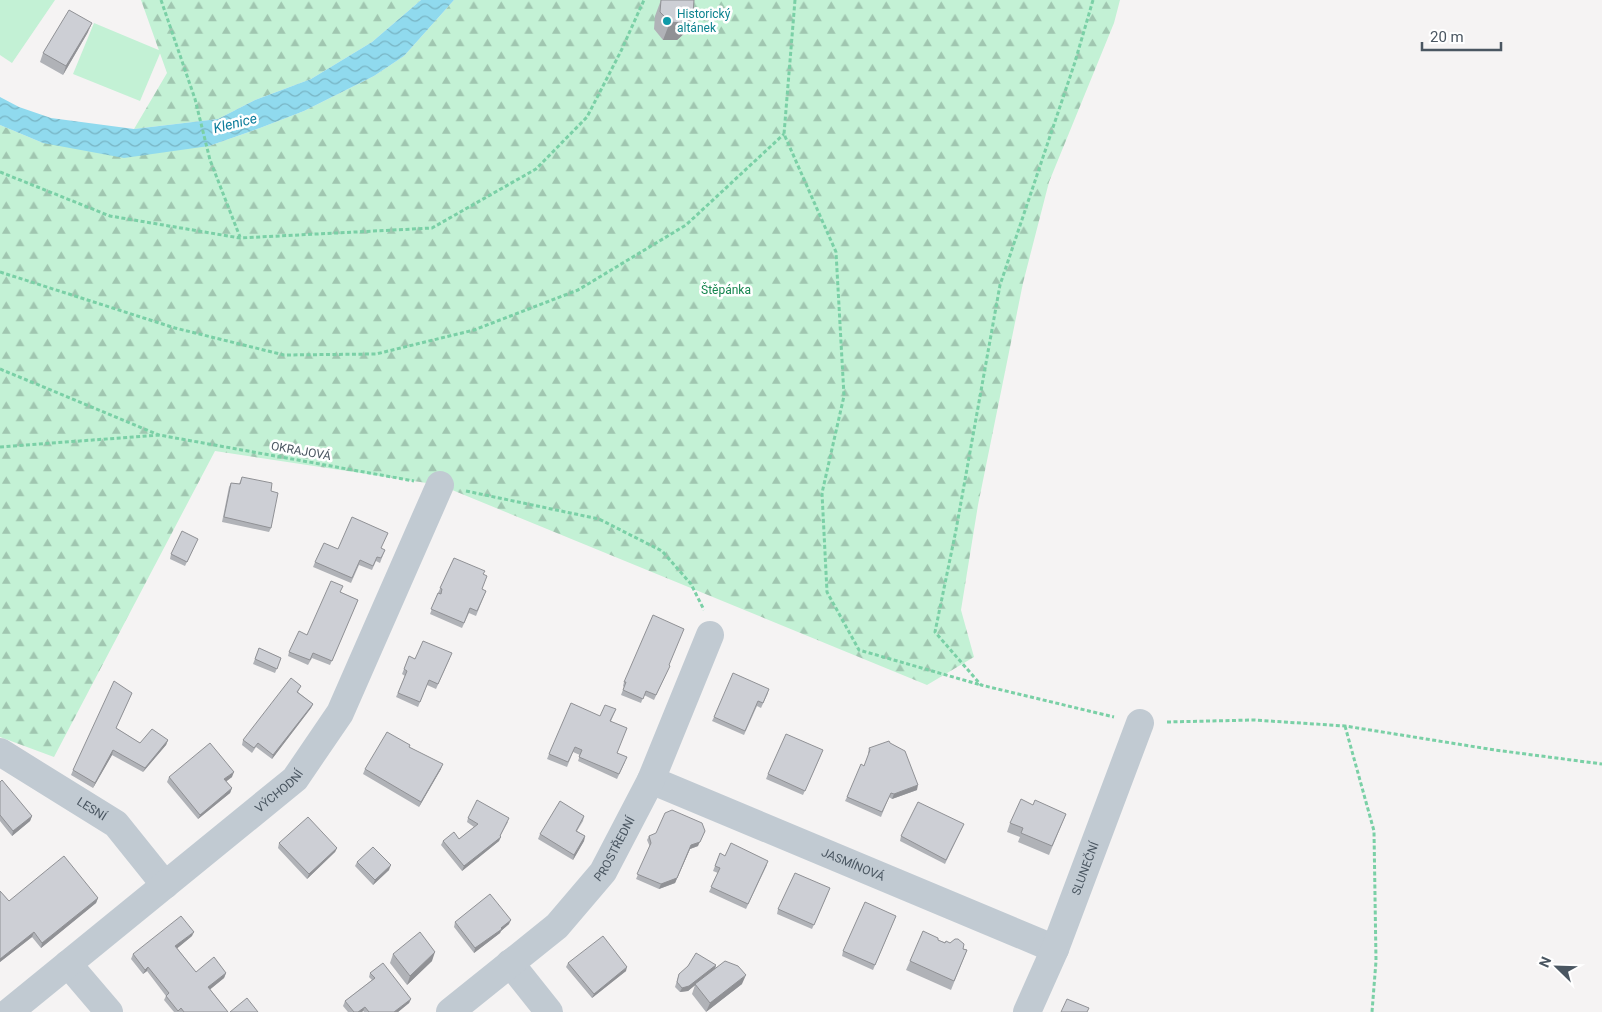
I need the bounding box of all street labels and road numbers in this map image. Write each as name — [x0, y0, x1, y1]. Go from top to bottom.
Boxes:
street label: OKRAJOVÁ — [270, 438, 332, 463]
street label: VÝCHODNÍ — [252, 766, 307, 816]
street label: LESNÍ — [74, 795, 110, 824]
street label: PROSTŘEDNÍ — [591, 813, 638, 884]
street label: SLUNEČNÍ — [1069, 839, 1102, 897]
street label: JASMÍNOVÁ — [819, 845, 887, 884]

